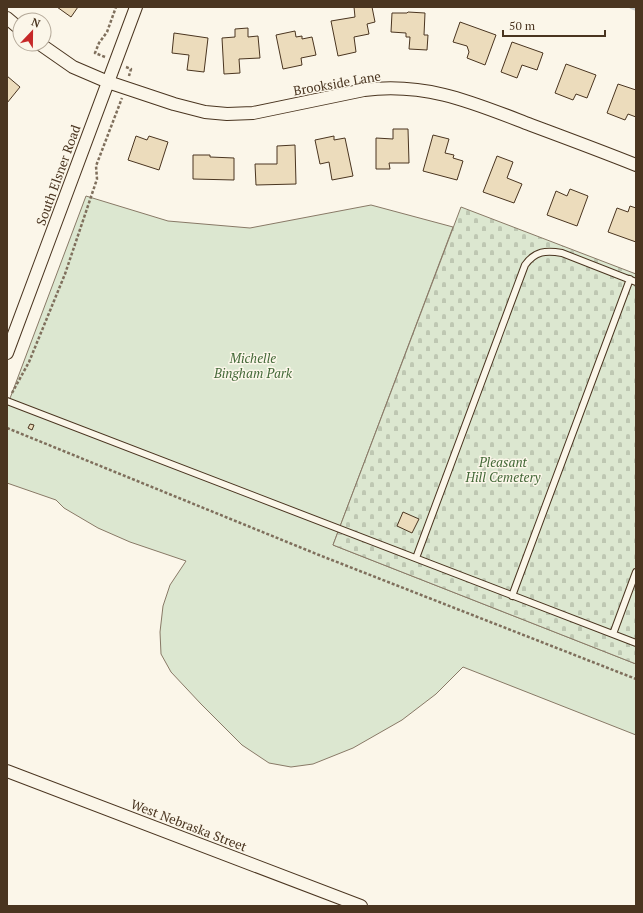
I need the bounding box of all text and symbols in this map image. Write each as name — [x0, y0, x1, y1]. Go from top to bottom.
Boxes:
north arrow — [12, 12, 52, 52]
scale bar — [503, 12, 605, 38]
text: N — [29, 15, 43, 31]
text: 50 m — [509, 18, 536, 33]
street label: Brookside Lane — [292, 66, 382, 100]
street label: South Elsner Road — [31, 122, 85, 228]
park label: Michelle Bingham Park — [213, 349, 293, 382]
park label: Pleasant Hill Cemetery — [465, 453, 541, 486]
street label: West Nebraska Street — [128, 795, 250, 855]

